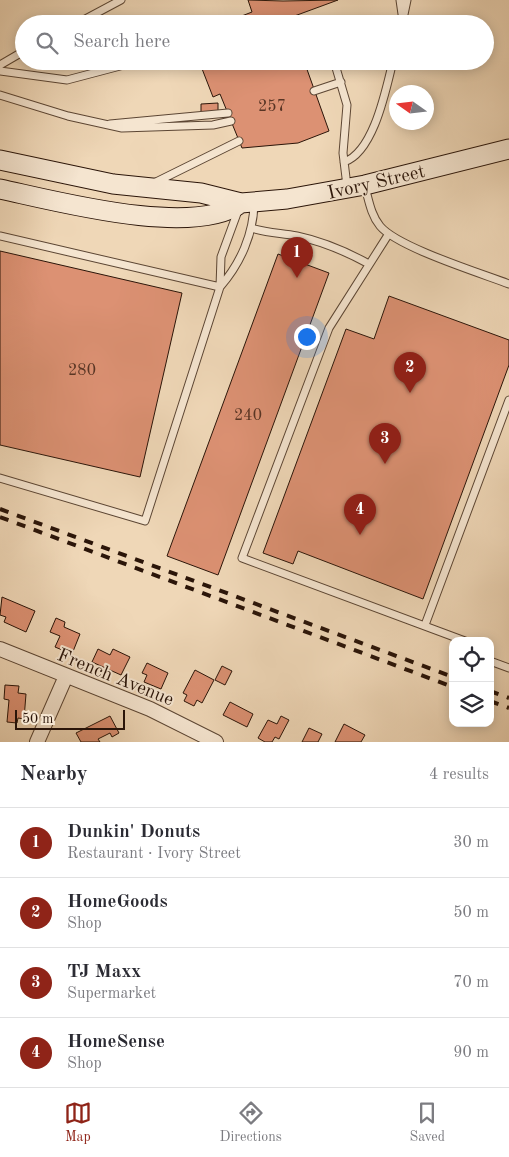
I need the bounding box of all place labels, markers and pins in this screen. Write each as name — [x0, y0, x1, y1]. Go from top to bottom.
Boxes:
pin: 1 — [281, 237, 313, 278]
pin: 2 — [394, 352, 426, 393]
pin: 3 — [369, 423, 401, 464]
pin: 4 — [344, 494, 376, 535]

